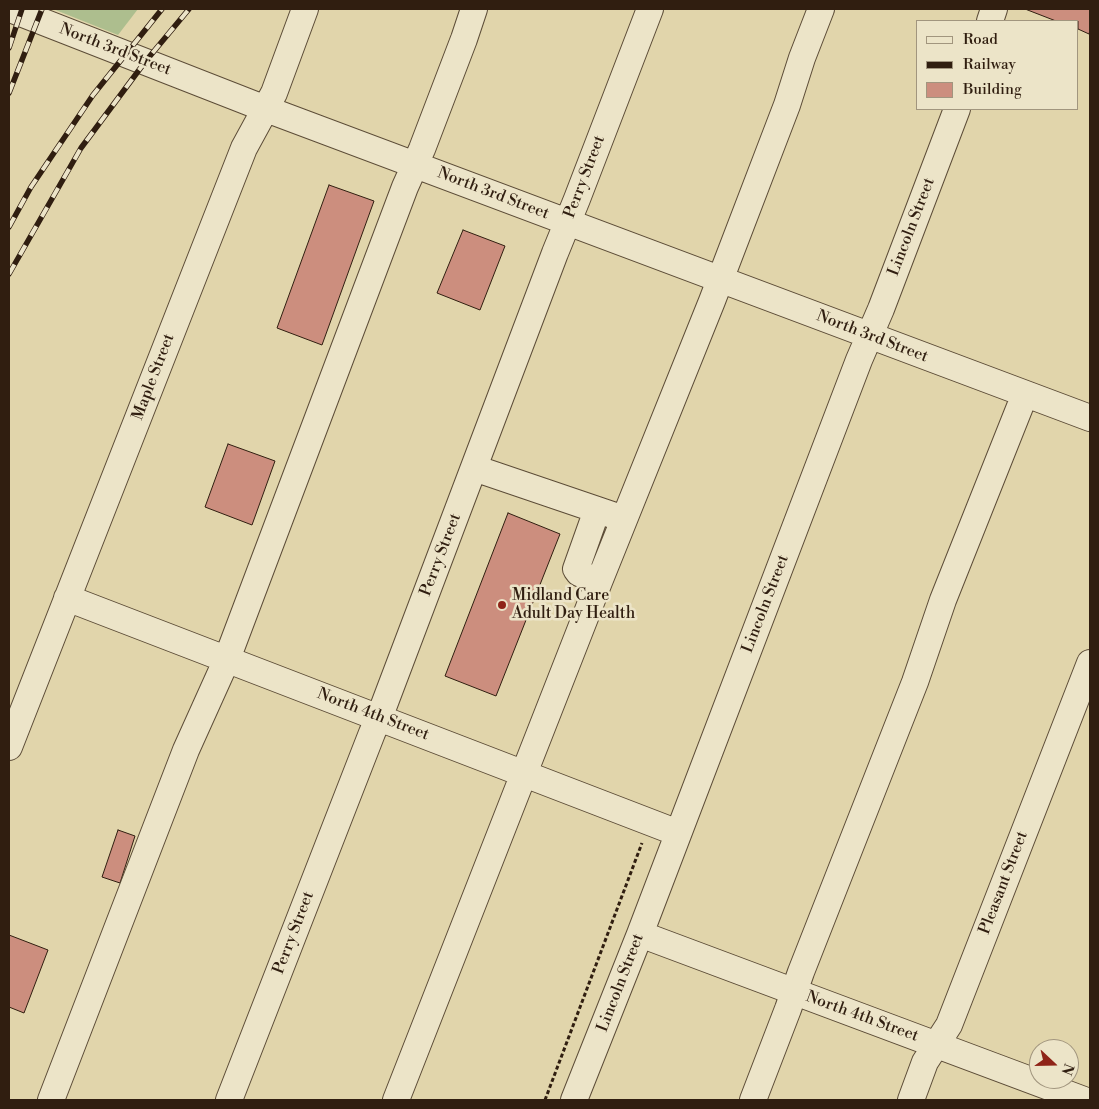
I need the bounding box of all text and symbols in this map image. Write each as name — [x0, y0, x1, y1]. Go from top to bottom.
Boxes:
street label: North 3rd Street — [56, 20, 174, 80]
legend — [916, 20, 1079, 110]
text: Road — [963, 30, 998, 49]
text: Railway — [963, 55, 1016, 74]
text: Building — [963, 80, 1022, 99]
street label: Perry Street — [560, 133, 610, 221]
street label: North 3rd Street — [434, 164, 552, 224]
street label: Lincoln Street — [884, 175, 940, 279]
street label: North 3rd Street — [813, 307, 931, 367]
street label: Maple Street — [129, 331, 179, 423]
street label: Perry Street — [416, 511, 466, 599]
street label: Lincoln Street — [738, 552, 794, 656]
place label: Midland Care Adult Day Health — [512, 586, 635, 624]
marker: Midland Care Adult Day Health — [496, 599, 508, 611]
street label: North 4th Street — [314, 685, 432, 745]
street label: Pleasant Street — [976, 829, 1032, 937]
street label: Perry Street — [269, 889, 319, 977]
street label: Lincoln Street — [593, 931, 649, 1035]
street label: North 4th Street — [803, 988, 921, 1046]
north arrow — [1029, 1039, 1079, 1089]
text: N — [1057, 1061, 1077, 1077]

